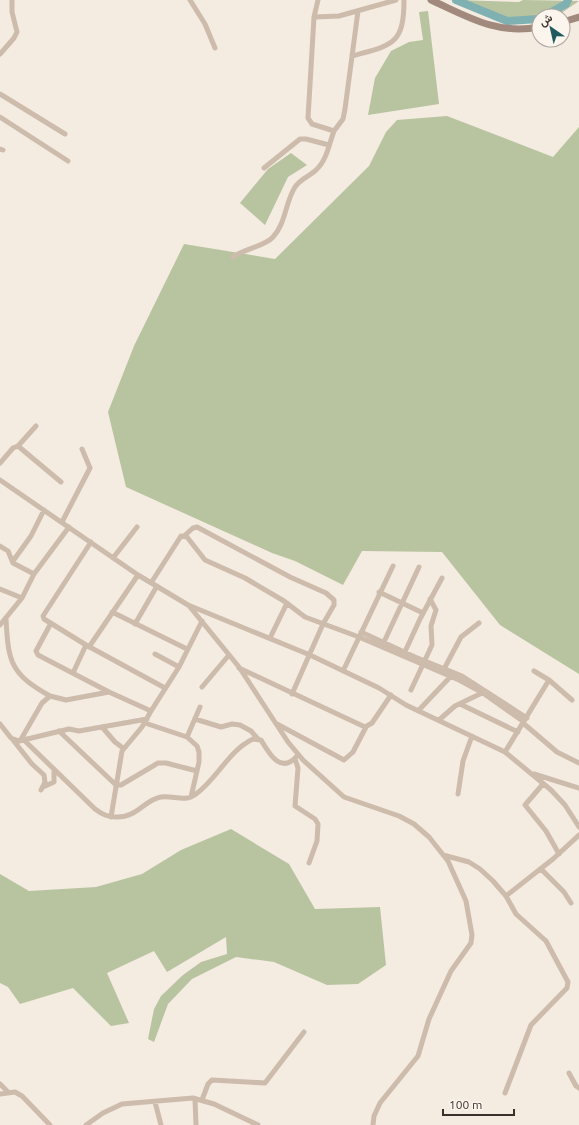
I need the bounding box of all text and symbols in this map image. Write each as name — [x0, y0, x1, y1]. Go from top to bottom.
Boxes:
north arrow — [531, 8, 571, 48]
text: ش — [537, 11, 555, 29]
scale bar — [443, 1091, 514, 1117]
text: 100 m — [449, 1098, 482, 1111]

